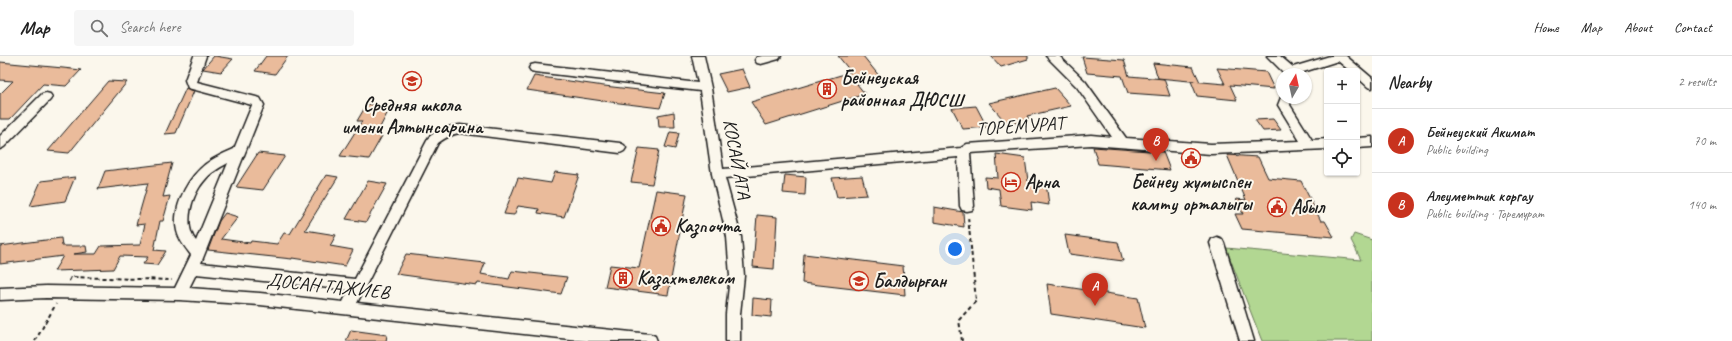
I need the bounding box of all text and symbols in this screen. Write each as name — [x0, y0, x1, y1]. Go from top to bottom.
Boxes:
search box — [74, 10, 354, 46]
text: Map — [20, 16, 50, 40]
icon: search — [88, 17, 110, 39]
text: Search here — [120, 18, 181, 37]
text: Home — [1533, 19, 1559, 36]
text: Map — [1581, 19, 1602, 36]
text: About — [1624, 19, 1652, 36]
text: Contact — [1674, 19, 1712, 36]
place label: Бейнеуская районная ДЮСШ — [841, 66, 966, 112]
north arrow — [1276, 68, 1312, 104]
map controls — [1324, 68, 1360, 176]
button: + — [1324, 68, 1360, 104]
school or university icon: Средняя школа имени Алтынсарина — [401, 70, 423, 92]
text: Nearby — [1388, 72, 1431, 93]
text: 2 results — [1678, 74, 1716, 90]
building icon: Бейнеуская районная ДЮСШ — [816, 78, 838, 100]
place label: Средняя школа имени Алтынсарина — [342, 93, 484, 139]
button: − — [1324, 104, 1360, 140]
street label: ТОРЕМУРАТ — [975, 111, 1070, 141]
street label: КОСАЙ АТА — [718, 117, 757, 201]
text: Бейнеуский Акимат — [1426, 123, 1535, 142]
pin: B — [1143, 128, 1169, 161]
text: A — [1398, 133, 1404, 149]
text: 70 m — [1694, 133, 1716, 149]
button: locate — [1324, 140, 1360, 176]
text: Public building — [1426, 142, 1488, 158]
public building icon: Бейнеу жумыспен камту орталыгы — [1180, 147, 1202, 169]
place label: Арна — [1025, 170, 1060, 194]
place label: Бейнеу жумыспен камту орталыгы — [1130, 170, 1253, 216]
hotel icon: Арна — [1000, 171, 1022, 193]
text: Алеуметтик коргау — [1426, 187, 1532, 206]
place label: Абыл — [1291, 195, 1326, 219]
public building icon: Абыл — [1266, 196, 1288, 218]
text: B — [1398, 197, 1404, 213]
text: 140 m — [1688, 197, 1716, 213]
text: Public building · Торемурат — [1426, 206, 1544, 222]
place label: Казпочта — [675, 214, 742, 239]
public building icon: Казпочта — [650, 215, 672, 237]
your location — [945, 239, 965, 259]
place label: Казахтелеком — [637, 266, 735, 291]
building icon: Казахтелеком — [612, 267, 634, 289]
street label: ДОСАН ТАЖИЕВ — [266, 268, 393, 305]
place label: Балдырған — [873, 269, 948, 293]
school or university icon: Балдырған — [848, 270, 870, 292]
pin: A — [1082, 273, 1108, 306]

